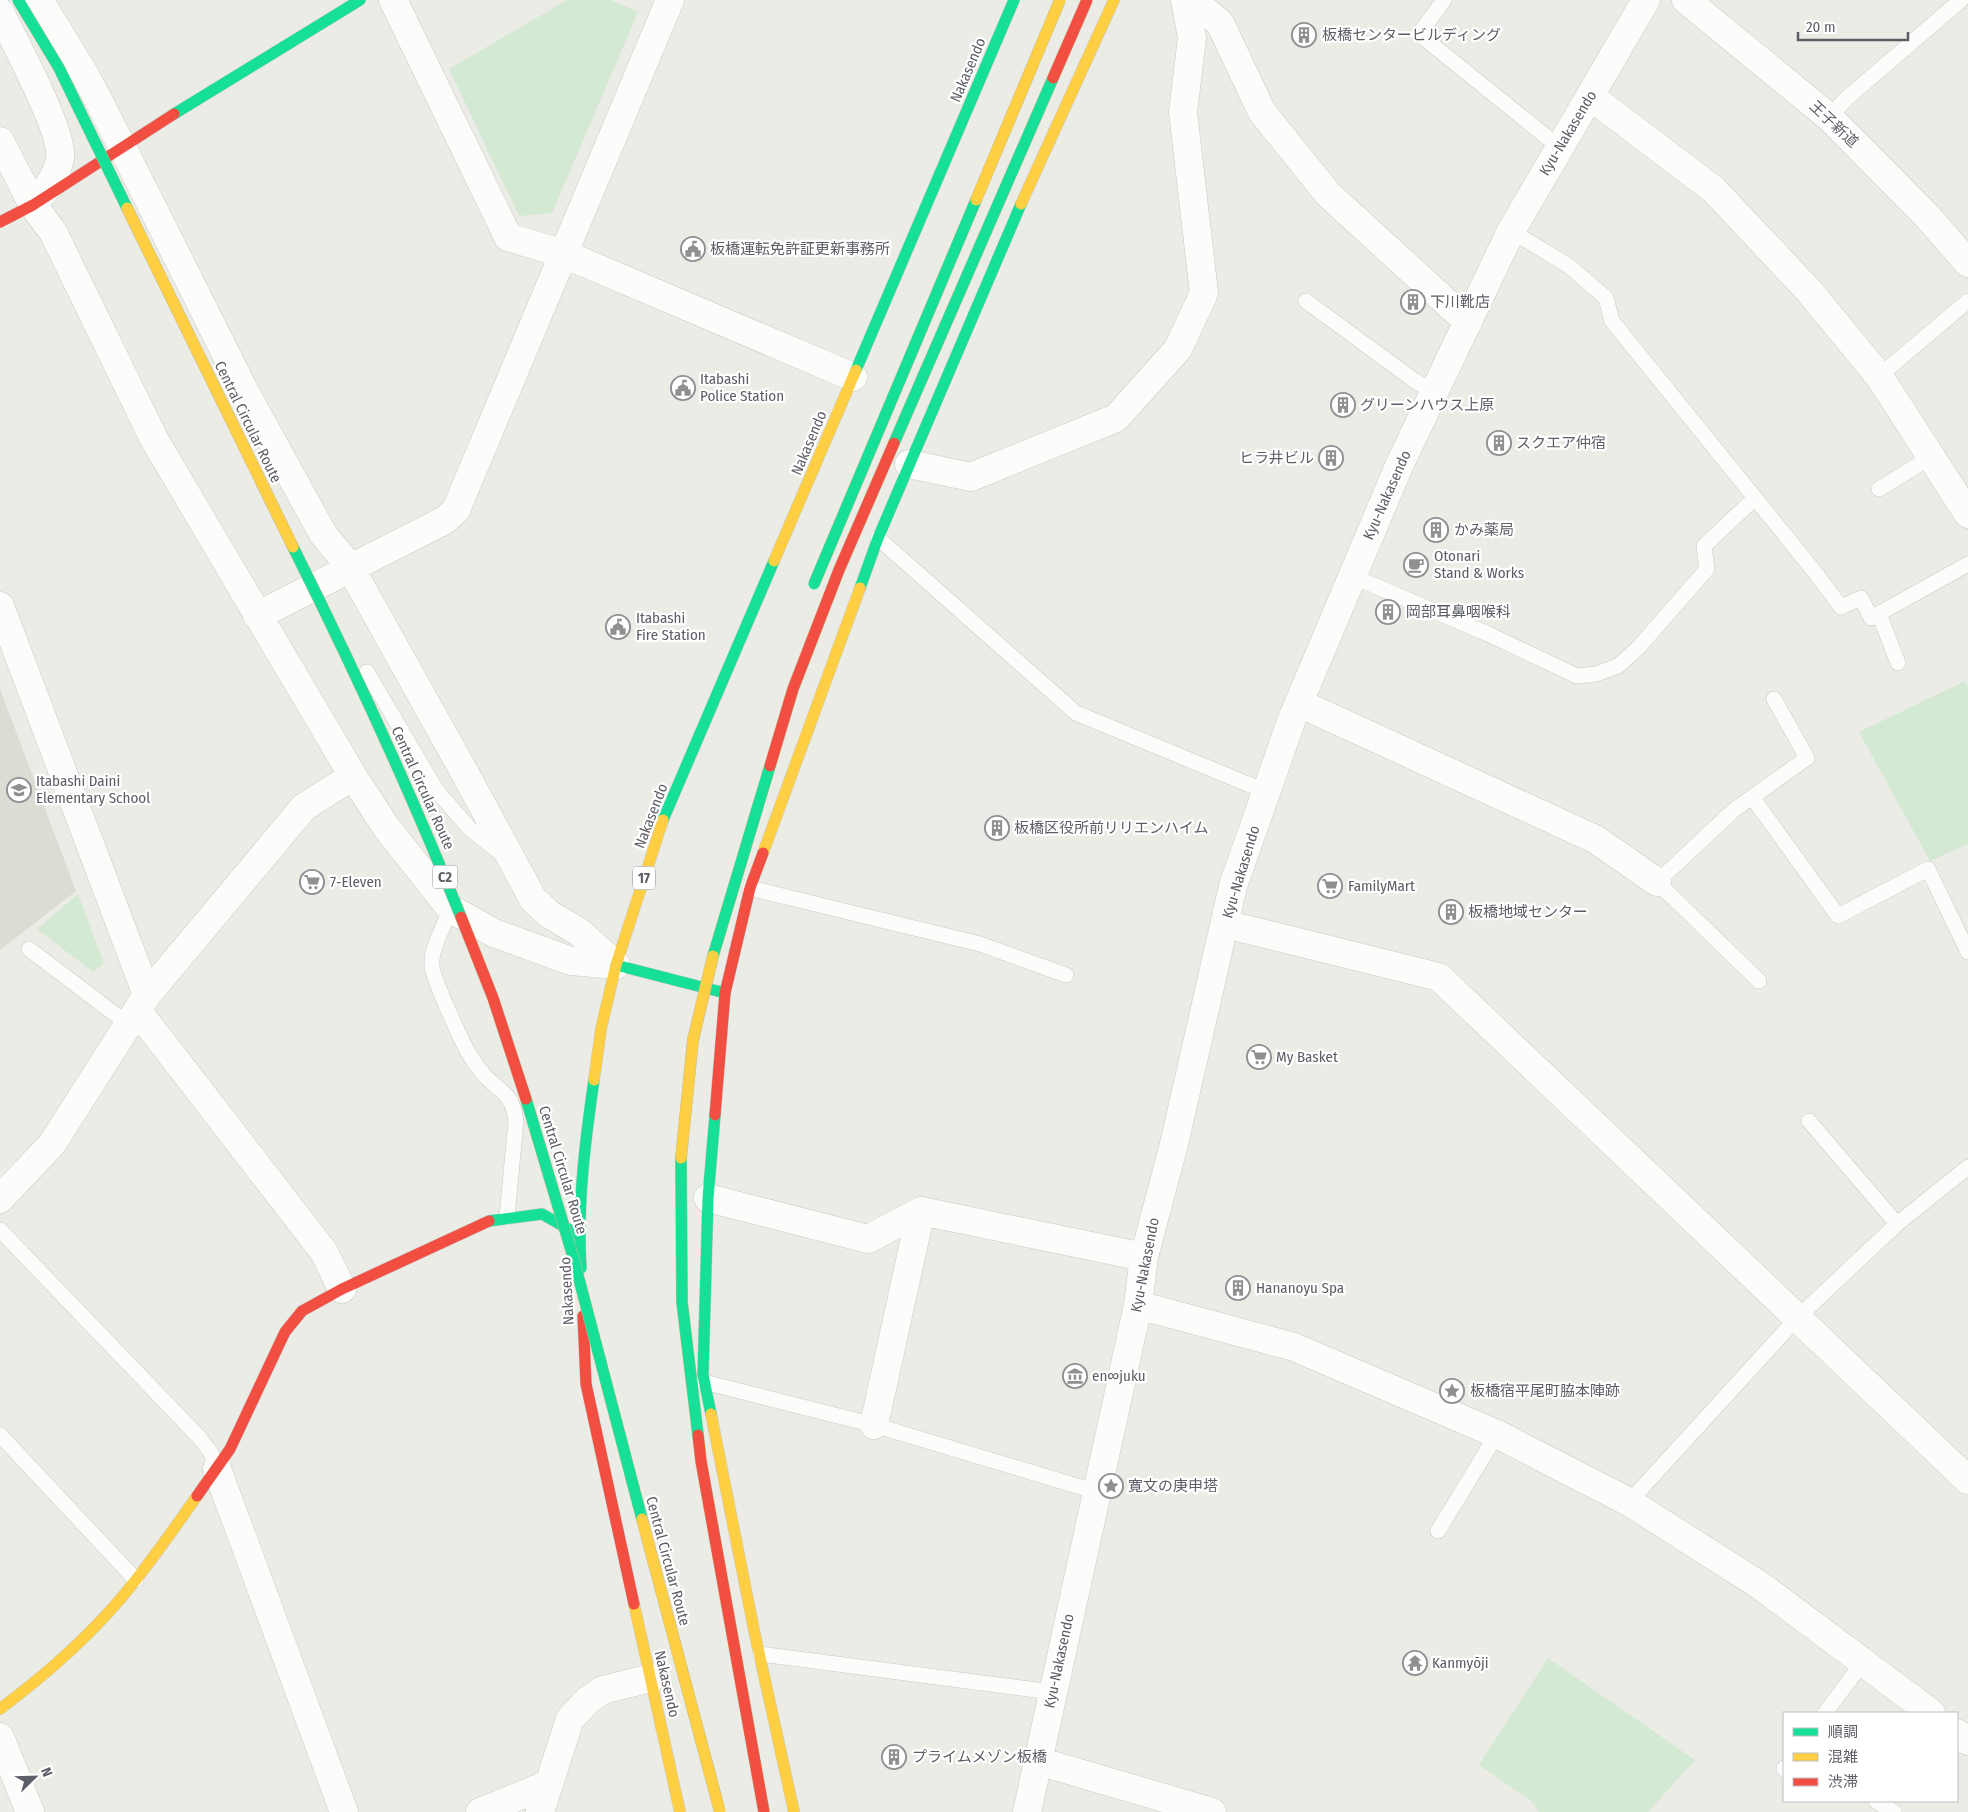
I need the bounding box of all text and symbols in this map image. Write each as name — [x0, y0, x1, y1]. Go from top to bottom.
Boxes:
scale bar — [1798, 10, 1908, 42]
text: 20 m — [1806, 18, 1836, 36]
building icon: 板橋センタービルディング — [1291, 22, 1317, 48]
place label: 板橋センタービルディング — [1322, 26, 1501, 44]
street label: Nakasendo — [946, 35, 990, 105]
street label: Kyu-Nakasendo — [1536, 87, 1600, 179]
street label: 王子新道 — [1806, 97, 1862, 151]
public building icon: 板橋運転免許証更新事務所 — [680, 236, 706, 262]
place label: 板橋運転免許証更新事務所 — [710, 240, 890, 258]
building icon: 下川靴店 — [1400, 289, 1426, 315]
place label: 下川靴店 — [1430, 293, 1490, 311]
street label: Central Circular Route — [211, 358, 285, 486]
place label: Itabashi Police Station — [700, 370, 784, 405]
public building icon: Itabashi Police Station — [670, 375, 696, 401]
building icon: グリーンハウス上原 — [1330, 392, 1356, 418]
place label: グリーンハウス上原 — [1360, 396, 1494, 414]
street label: Nakasendo — [787, 408, 831, 478]
building icon: スクエア仲宿 — [1486, 430, 1512, 456]
place label: スクエア仲宿 — [1516, 434, 1606, 452]
building icon: ヒラ井ビル — [1318, 445, 1344, 471]
street label: Kyu-Nakasendo — [1359, 447, 1415, 543]
place label: ヒラ井ビル — [1239, 449, 1314, 467]
building icon: かみ薬局 — [1423, 517, 1449, 543]
place label: かみ薬局 — [1454, 521, 1514, 539]
place label: Otonari Stand & Works — [1434, 547, 1524, 582]
cafe icon: Otonari Stand & Works — [1403, 552, 1429, 578]
building icon: 岡部耳鼻咽喉科 — [1375, 599, 1401, 625]
place label: 岡部耳鼻咽喉科 — [1406, 603, 1511, 621]
place label: Itabashi Fire Station — [636, 609, 706, 644]
public building icon: Itabashi Fire Station — [605, 614, 631, 640]
street label: Central Circular Route — [388, 724, 458, 852]
place label: Itabashi Daini Elementary School — [36, 772, 150, 807]
school or university icon: Itabashi Daini Elementary School — [6, 777, 32, 803]
street label: Nakasendo — [630, 781, 672, 851]
building icon: 板橋区役所前リリエンハイム — [984, 815, 1010, 841]
place label: 板橋区役所前リリエンハイム — [1014, 819, 1208, 837]
street label: Kyu-Nakasendo — [1218, 823, 1264, 921]
road number: C2 — [432, 866, 458, 889]
road number: 17 — [633, 866, 655, 890]
supermarket icon: 7-Eleven — [299, 869, 325, 895]
place label: 7-Eleven — [330, 873, 382, 891]
supermarket icon: FamilyMart — [1317, 873, 1343, 899]
place label: FamilyMart — [1348, 877, 1415, 895]
building icon: 板橋地域センター — [1438, 899, 1464, 925]
place label: 板橋地域センター — [1468, 903, 1588, 921]
supermarket icon: My Basket — [1246, 1044, 1272, 1070]
place label: My Basket — [1276, 1048, 1338, 1066]
street label: Central Circular Route — [535, 1104, 591, 1236]
street label: Kyu-Nakasendo — [1127, 1216, 1163, 1314]
street label: Nakasendo — [556, 1256, 578, 1325]
building icon: Hananoyu Spa — [1225, 1275, 1251, 1301]
place label: Hananoyu Spa — [1256, 1279, 1344, 1297]
museum icon: en∞juku — [1062, 1363, 1088, 1389]
place label: en∞juku — [1092, 1367, 1146, 1385]
place icon: 板橋宿平尾町脇本陣跡 — [1439, 1378, 1465, 1404]
place label: 板橋宿平尾町脇本陣跡 — [1470, 1382, 1620, 1400]
place icon: 寛文の庚申塔 — [1098, 1473, 1124, 1499]
place label: 寛文の庚申塔 — [1128, 1477, 1218, 1495]
street label: Central Circular Route — [642, 1494, 694, 1628]
street label: Kyu-Nakasendo — [1040, 1612, 1078, 1710]
street label: Nakasendo — [651, 1649, 683, 1719]
temple icon: Kanmyōji — [1402, 1650, 1428, 1676]
place label: Kanmyōji — [1432, 1654, 1489, 1672]
legend — [1783, 1712, 1958, 1802]
text: 順調 — [1828, 1723, 1858, 1741]
building icon: プライムメゾン板橋 — [881, 1744, 907, 1770]
place label: プライムメゾン板橋 — [912, 1748, 1047, 1766]
text: 混雑 — [1828, 1748, 1858, 1766]
north arrow — [10, 1752, 60, 1802]
text: N — [37, 1765, 56, 1779]
text: 渋滞 — [1828, 1773, 1858, 1791]

